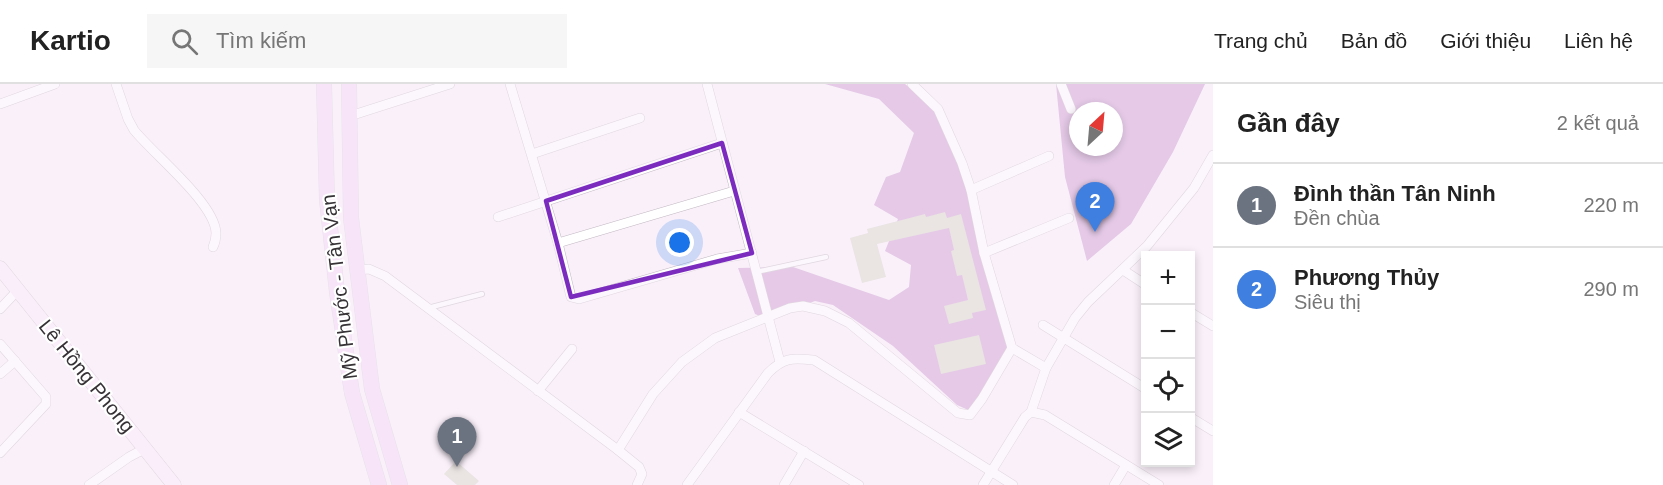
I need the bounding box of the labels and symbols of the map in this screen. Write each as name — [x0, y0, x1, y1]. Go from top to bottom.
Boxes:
north arrow — [1069, 102, 1123, 156]
pin: 2 — [1076, 182, 1114, 232]
street label: Mỹ Phước - Tân Vạn — [317, 193, 361, 381]
your location — [665, 228, 694, 257]
street label: Lê Hồng Phong — [35, 315, 139, 437]
pin: 1 — [438, 418, 476, 467]

